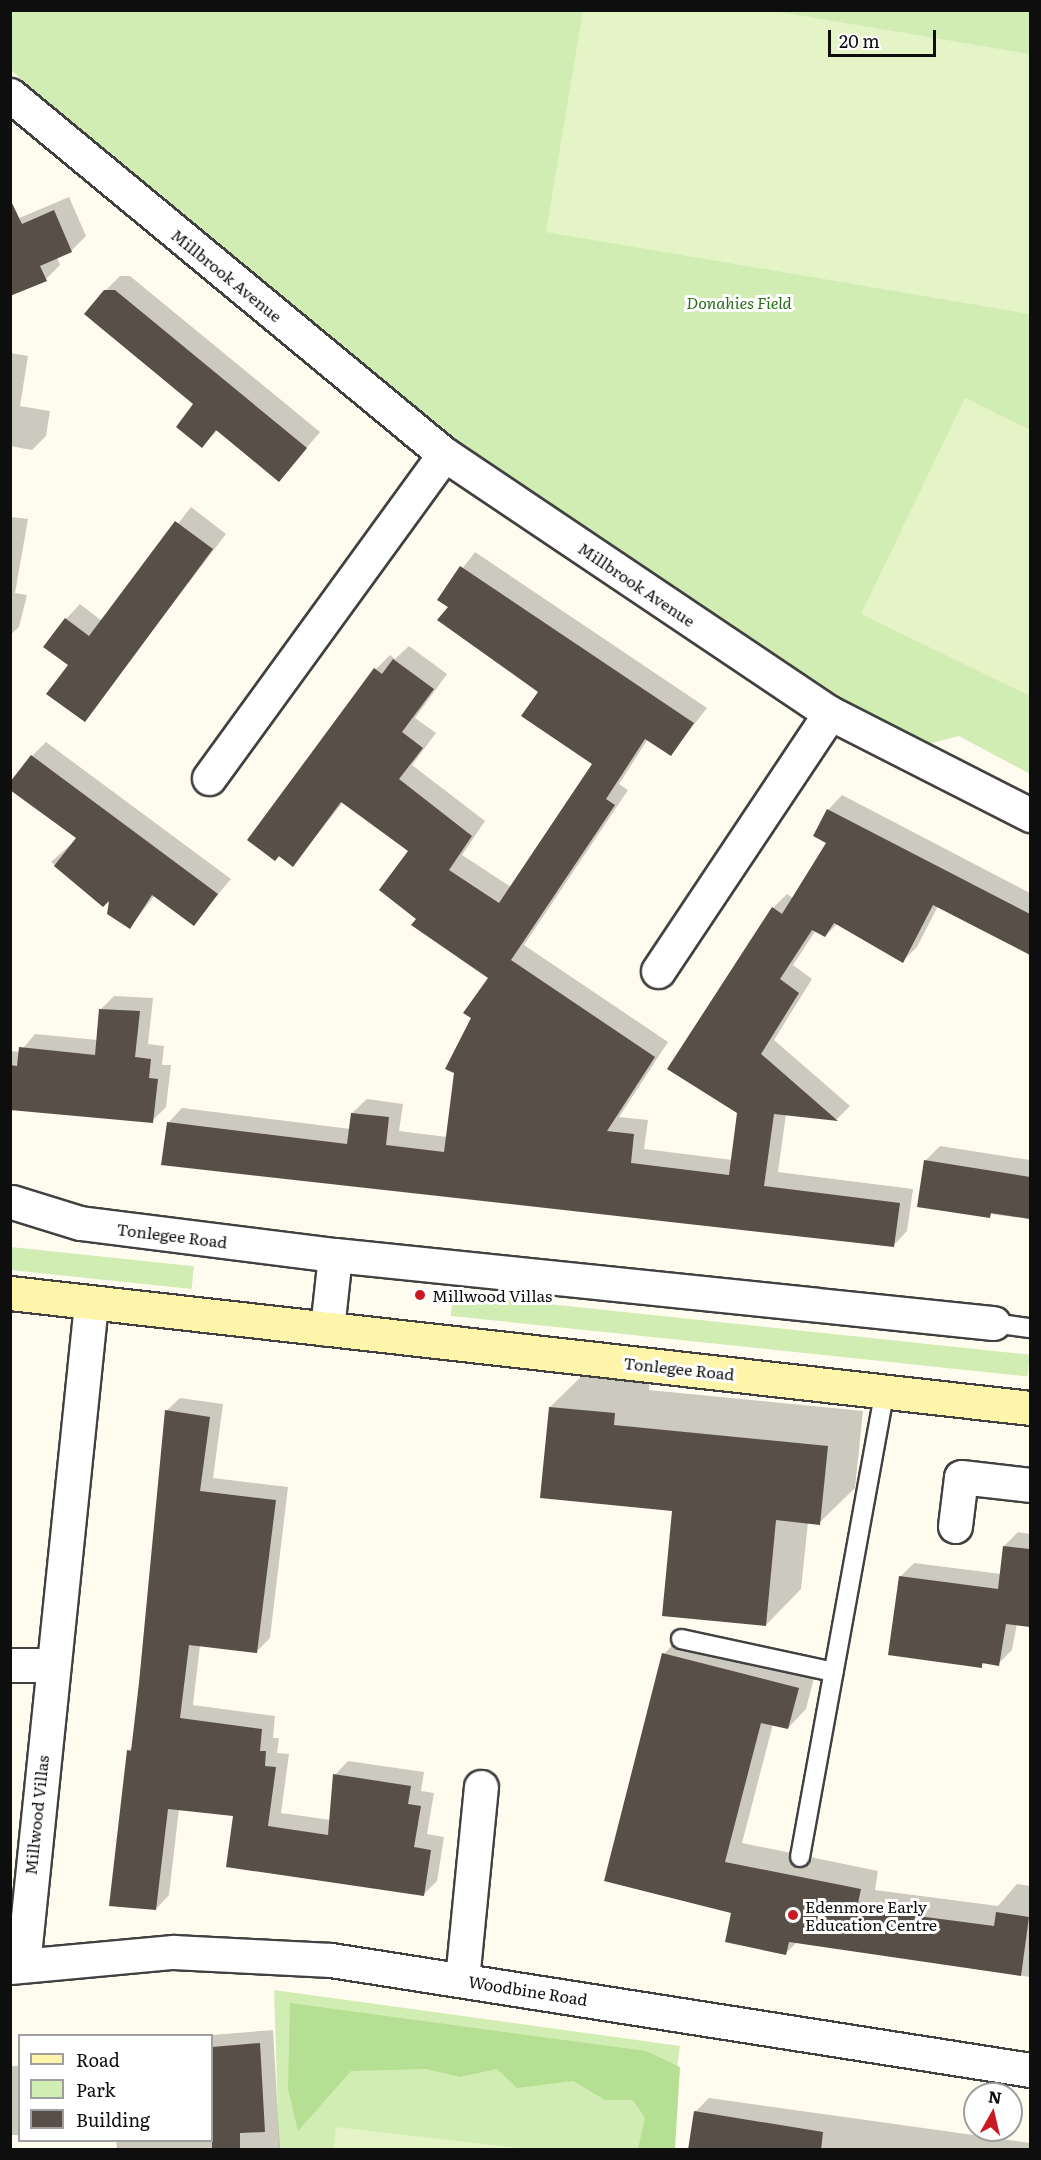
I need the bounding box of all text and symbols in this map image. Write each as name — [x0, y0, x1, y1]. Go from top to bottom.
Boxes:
scale bar — [831, 18, 939, 56]
text: 20 m — [839, 27, 880, 54]
street label: Millbrook Avenue — [168, 225, 286, 325]
park label: Donahies Field — [686, 292, 792, 312]
street label: Millbrook Avenue — [575, 538, 699, 630]
street label: Tonlegee Road — [116, 1219, 228, 1251]
place label: Millwood Villas — [432, 1285, 552, 1305]
marker: Millwood Villas — [413, 1288, 427, 1302]
street label: Tonlegee Road — [623, 1353, 735, 1383]
street label: Millwood Villas — [20, 1754, 52, 1876]
place label: Edenmore Early Education Centre — [805, 1896, 937, 1934]
marker: Edenmore Early Education Centre — [786, 1908, 800, 1922]
street label: Woodbine Road — [467, 1971, 589, 2009]
legend — [18, 2034, 213, 2142]
text: Road — [76, 2046, 120, 2073]
text: Park — [76, 2076, 115, 2103]
north arrow — [963, 2082, 1023, 2142]
text: N — [987, 2083, 1004, 2109]
text: Building — [76, 2106, 150, 2133]

